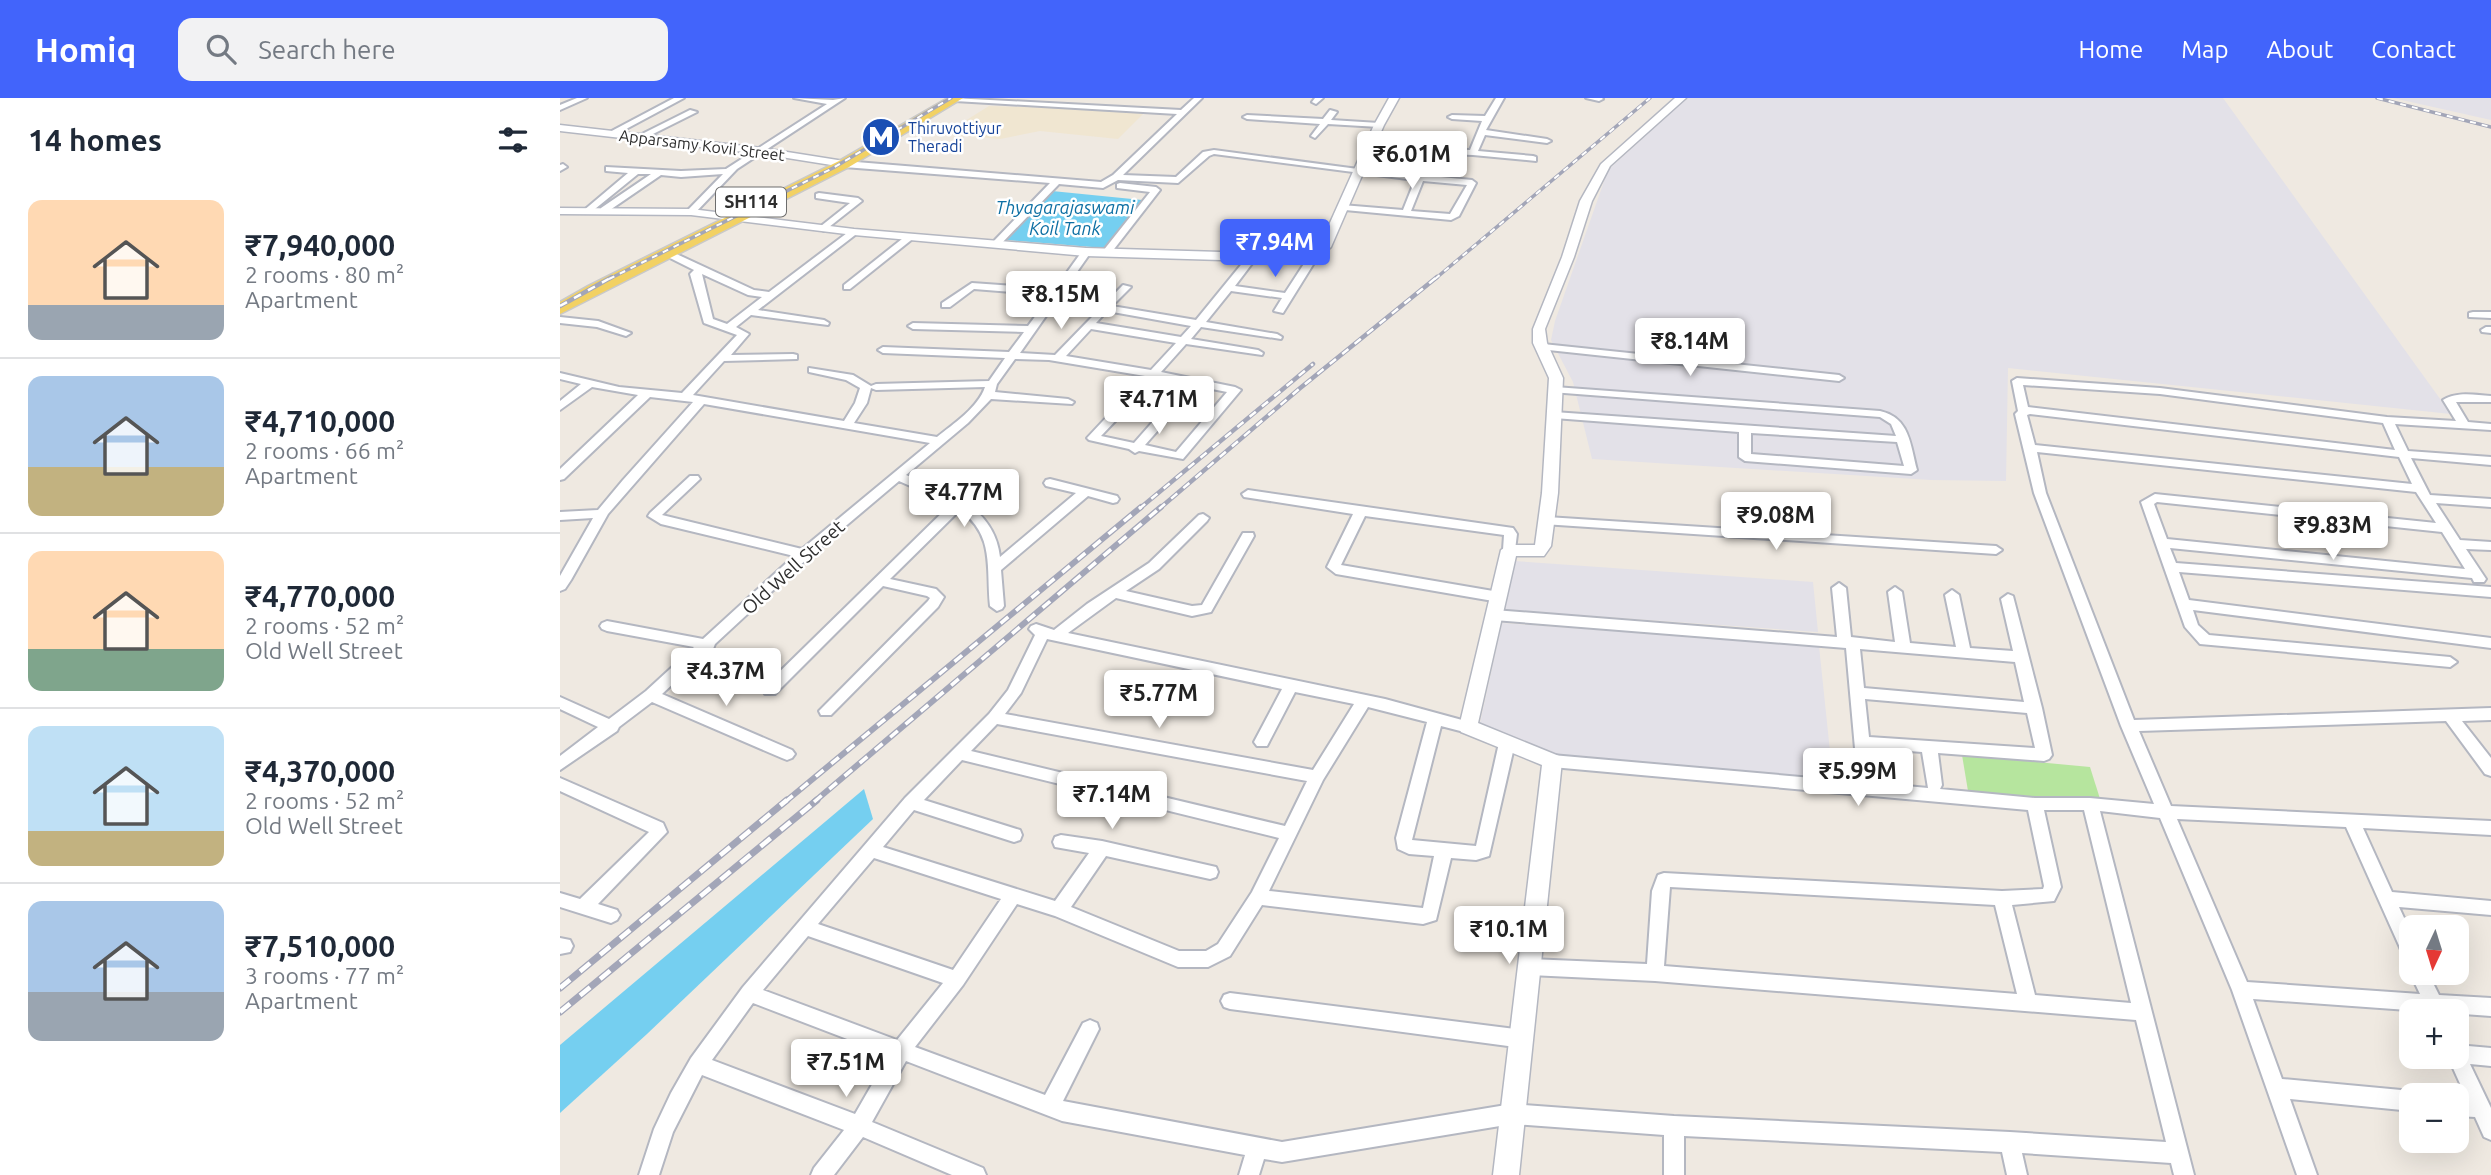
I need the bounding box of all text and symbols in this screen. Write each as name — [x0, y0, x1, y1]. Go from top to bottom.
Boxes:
search box — [178, 18, 668, 81]
icon: search — [202, 30, 240, 68]
text: Homiq — [35, 31, 136, 68]
text: Search here — [258, 35, 396, 64]
text: Home — [2078, 36, 2143, 63]
text: Map — [2181, 36, 2228, 63]
text: About — [2266, 36, 2333, 63]
text: Contact — [2371, 36, 2456, 63]
metro station icon: Thiruvottiyur Theradi — [860, 116, 902, 158]
place label: Thiruvottiyur Theradi — [908, 119, 1002, 155]
icon: filters — [494, 121, 532, 159]
text: 14 homes — [28, 123, 162, 157]
street label: Apparsamy Kovil Street — [618, 126, 787, 164]
pin: ₹6.01M — [1355, 132, 1469, 191]
text: ₹6.01M — [1373, 141, 1451, 166]
road number: SH114 — [716, 188, 786, 217]
water label: Thyagarajaswami Koil Tank — [996, 197, 1135, 238]
pin: ₹7.94M — [1218, 220, 1332, 279]
icon: home — [84, 228, 168, 312]
text: ₹7,940,000 — [245, 228, 395, 262]
text: ₹7.94M — [1236, 229, 1314, 254]
text: 2 rooms · 80 m² — [245, 262, 404, 287]
pin: ₹8.15M — [1004, 272, 1118, 331]
text: ₹8.15M — [1022, 281, 1100, 306]
text: Apartment — [245, 287, 358, 312]
pin: ₹8.14M — [1633, 318, 1747, 378]
text: ₹8.14M — [1651, 328, 1729, 353]
pin: ₹4.71M — [1102, 376, 1216, 436]
text: ₹4.71M — [1120, 386, 1198, 411]
icon: home — [84, 404, 168, 488]
text: ₹4,710,000 — [245, 404, 395, 438]
text: 2 rooms · 66 m² — [245, 438, 404, 463]
text: Apartment — [245, 463, 358, 488]
pin: ₹4.77M — [907, 470, 1021, 529]
text: ₹4.77M — [925, 479, 1003, 504]
pin: ₹9.08M — [1719, 492, 1833, 552]
text: ₹9.08M — [1737, 502, 1815, 527]
pin: ₹9.83M — [2276, 503, 2390, 562]
text: ₹9.83M — [2294, 512, 2372, 537]
street label: Old Well Street — [737, 515, 849, 619]
icon: home — [84, 579, 168, 663]
text: ₹4,770,000 — [245, 579, 395, 613]
text: 2 rooms · 52 m² — [245, 613, 404, 638]
text: Old Well Street — [245, 638, 403, 663]
pin: ₹4.37M — [669, 648, 783, 708]
text: ₹4.37M — [687, 658, 765, 683]
pin: ₹5.77M — [1102, 670, 1216, 730]
text: ₹5.77M — [1120, 680, 1198, 705]
pin: ₹5.99M — [1801, 748, 1915, 808]
icon: home — [84, 754, 168, 838]
text: ₹4,370,000 — [245, 754, 395, 788]
text: ₹5.99M — [1819, 758, 1897, 783]
pin: ₹7.14M — [1055, 772, 1169, 831]
text: ₹7.14M — [1073, 781, 1151, 806]
text: 2 rooms · 52 m² — [245, 788, 404, 813]
text: Old Well Street — [245, 813, 403, 838]
pin: ₹10.1M — [1452, 906, 1566, 966]
north arrow — [2399, 915, 2469, 985]
map controls — [2399, 915, 2469, 1153]
text: ₹10.1M — [1470, 916, 1548, 941]
icon: home — [84, 929, 168, 1013]
text: ₹7,510,000 — [245, 929, 395, 963]
text: 3 rooms · 77 m² — [245, 963, 404, 988]
text: Apartment — [245, 988, 358, 1013]
button: + — [2399, 999, 2469, 1069]
pin: ₹7.51M — [789, 1040, 903, 1099]
text: ₹7.51M — [807, 1049, 885, 1074]
button: − — [2399, 1083, 2469, 1153]

